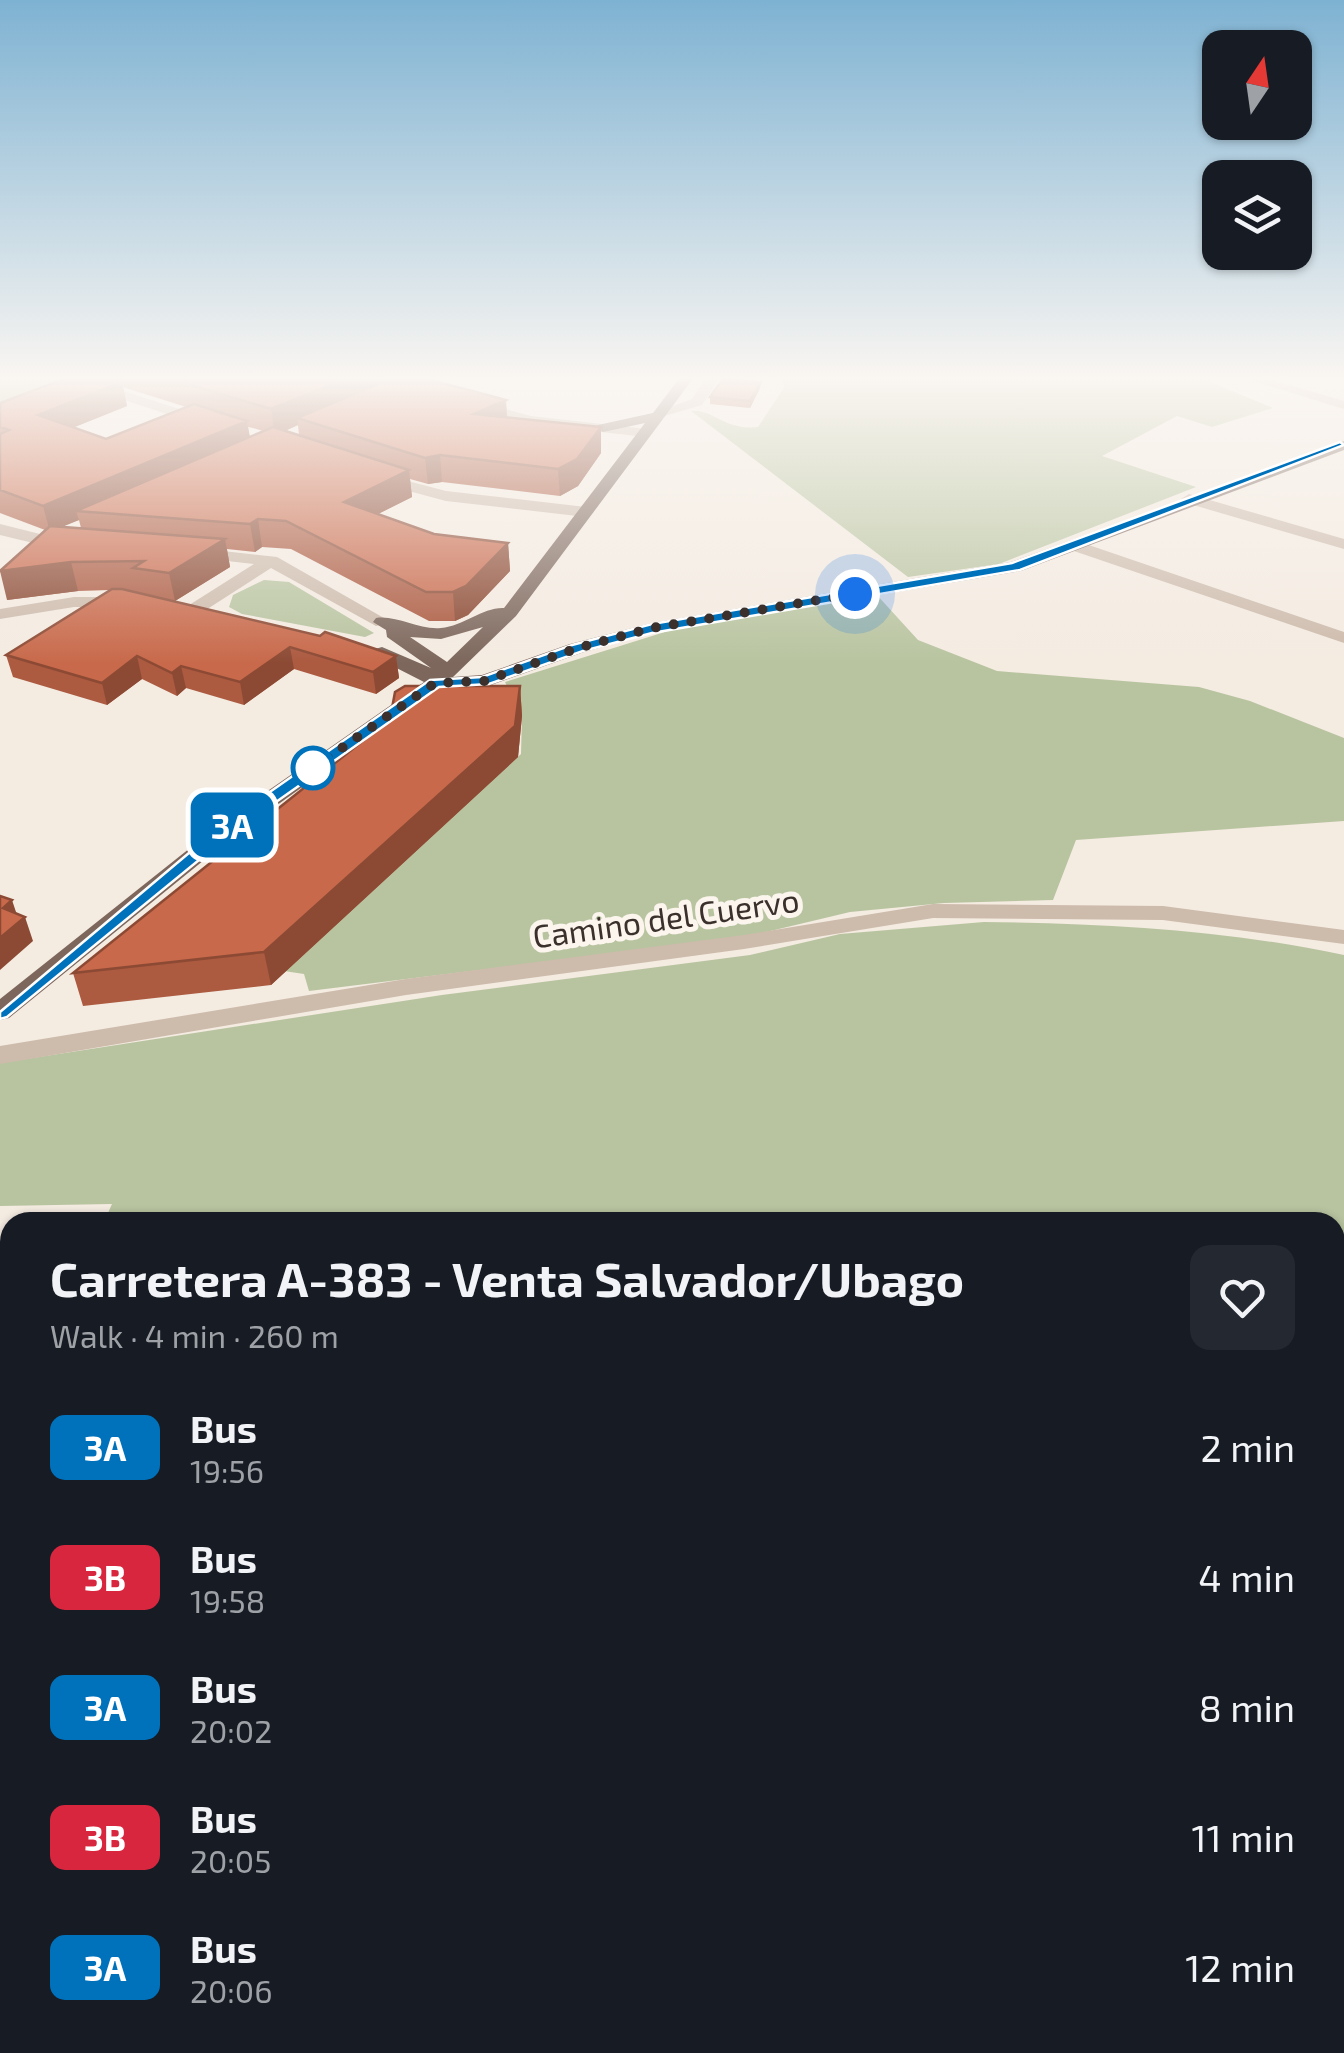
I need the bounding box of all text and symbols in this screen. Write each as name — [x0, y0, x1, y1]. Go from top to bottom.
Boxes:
north arrow — [1202, 30, 1312, 140]
map controls — [1202, 30, 1312, 270]
button: layers — [1202, 160, 1312, 270]
your location — [830, 569, 880, 619]
unlabelled marker — [292, 747, 334, 789]
line badge: 3A — [187, 792, 277, 858]
text: 3A — [211, 804, 253, 846]
street label: Camino del Cuervo — [530, 880, 801, 955]
button: heart — [1190, 1245, 1295, 1350]
text: Carretera A-383 - Venta Salvador/Ubago — [50, 1249, 964, 1307]
text: Walk · 4 min · 260 m — [50, 1316, 339, 1354]
text: Bus — [190, 1405, 257, 1451]
text: 2 min — [1200, 1424, 1295, 1470]
text: 3A — [84, 1426, 126, 1468]
text: 19:56 — [190, 1451, 264, 1489]
text: Bus — [190, 1535, 257, 1581]
text: 4 min — [1198, 1554, 1295, 1600]
text: 3B — [84, 1556, 126, 1598]
text: 19:58 — [190, 1581, 265, 1619]
text: Bus — [190, 1665, 257, 1711]
text: 8 min — [1199, 1684, 1295, 1730]
text: 3A — [84, 1686, 126, 1728]
text: 20:02 — [190, 1711, 272, 1749]
text: Bus — [190, 1795, 257, 1841]
text: 11 min — [1191, 1814, 1295, 1860]
text: 3B — [84, 1816, 126, 1858]
text: 20:05 — [190, 1841, 271, 1879]
text: Bus — [190, 1925, 257, 1971]
text: 12 min — [1185, 1944, 1295, 1990]
text: 3A — [84, 1946, 126, 1988]
text: 20:06 — [190, 1971, 272, 2009]

